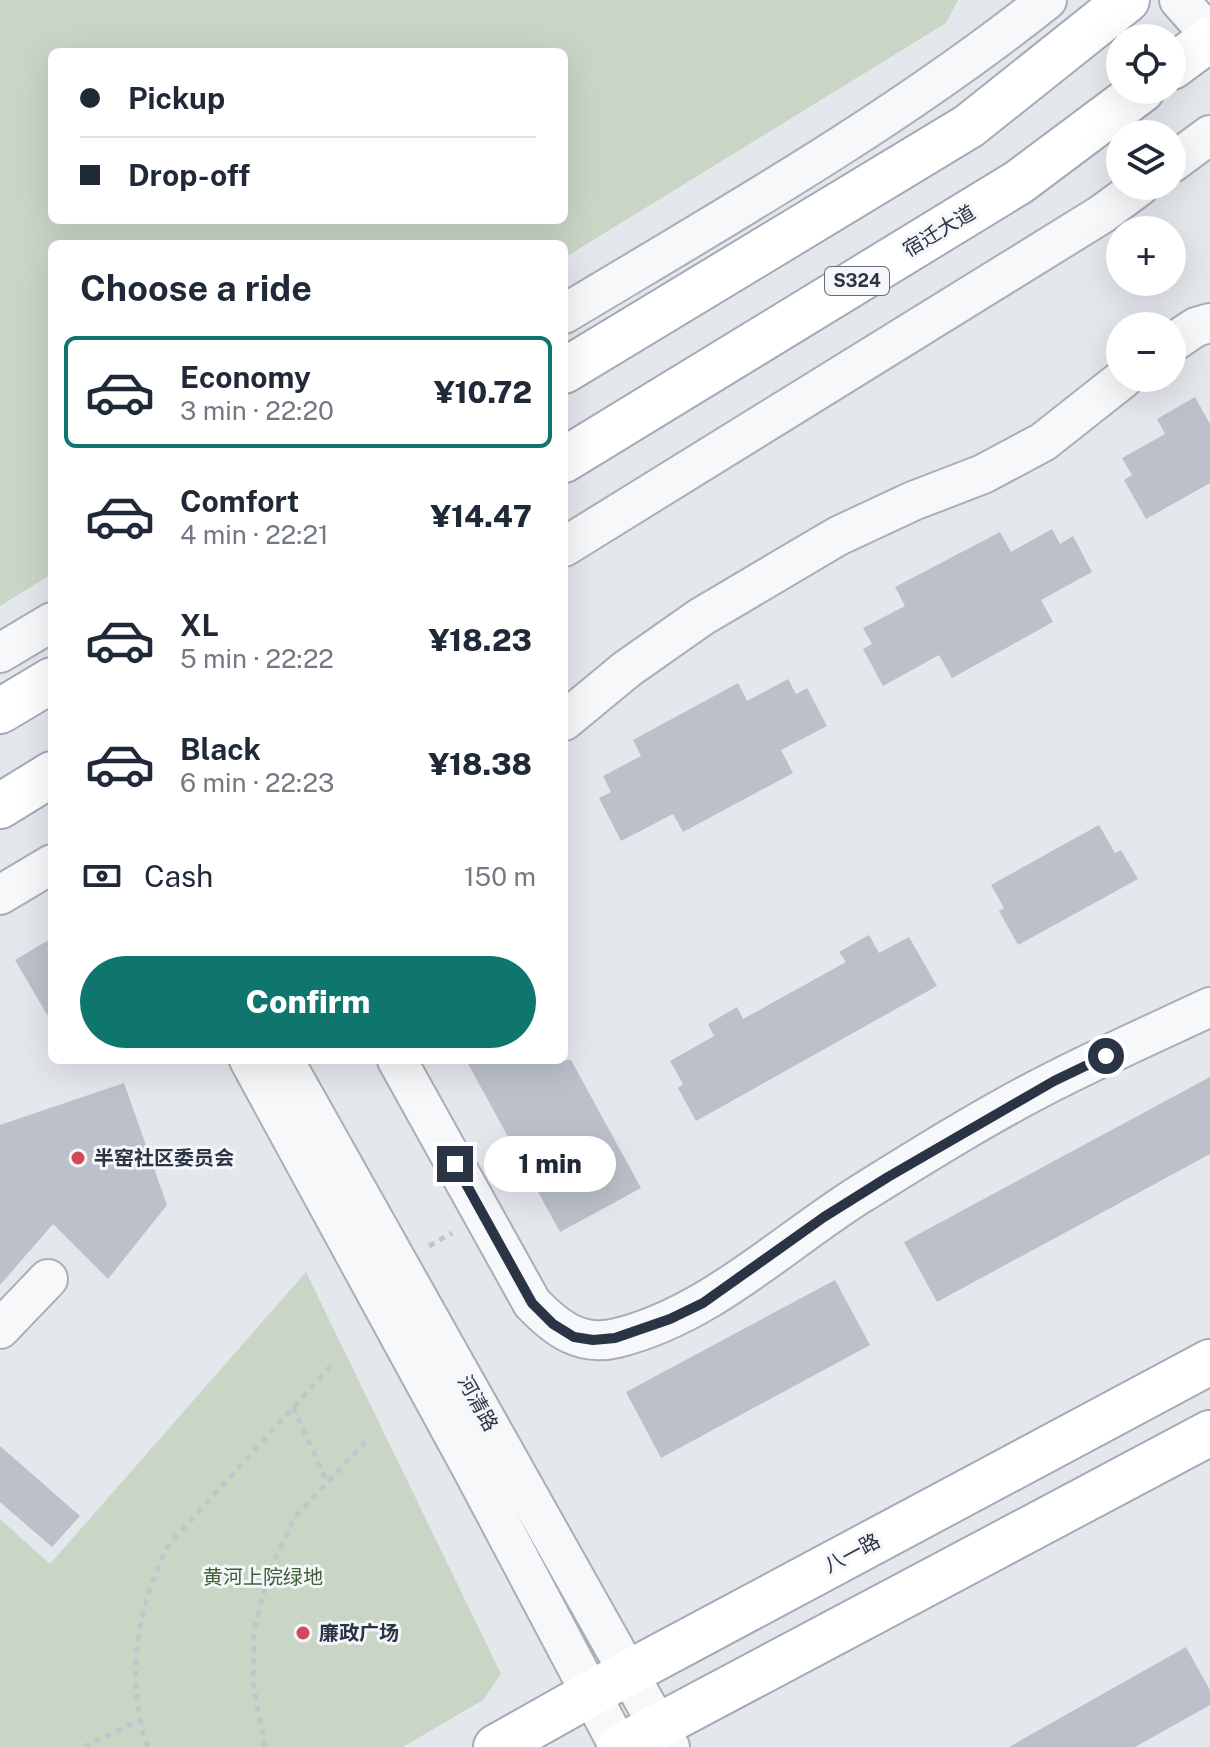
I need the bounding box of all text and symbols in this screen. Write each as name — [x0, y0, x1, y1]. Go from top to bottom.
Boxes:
map controls — [1106, 24, 1186, 392]
button: locate — [1106, 24, 1186, 104]
text: Pickup — [128, 80, 225, 116]
button: layers — [1106, 120, 1186, 200]
text: Drop-off — [128, 157, 250, 193]
street label: 宿迁大道 — [899, 200, 979, 262]
button: + — [1106, 216, 1186, 296]
text: Choose a ride — [80, 267, 312, 309]
road number: S324 — [825, 267, 889, 295]
button: − — [1106, 312, 1186, 392]
icon: car — [84, 356, 156, 428]
text: Economy — [180, 359, 311, 395]
text: ¥10.72 — [434, 374, 532, 410]
text: 3 min · 22:20 — [180, 395, 334, 426]
icon: car — [84, 480, 156, 552]
text: Comfort — [180, 483, 299, 519]
text: ¥14.47 — [431, 498, 532, 534]
text: 4 min · 22:21 — [180, 519, 329, 550]
icon: car — [84, 604, 156, 676]
text: XL — [180, 607, 219, 643]
text: ¥18.23 — [429, 622, 532, 658]
text: 5 min · 22:22 — [180, 643, 334, 674]
icon: car — [84, 728, 156, 800]
text: Black — [180, 731, 261, 767]
text: ¥18.38 — [428, 746, 532, 782]
text: 6 min · 22:23 — [180, 767, 334, 798]
icon: cash — [80, 854, 124, 898]
text: Cash — [144, 858, 213, 894]
text: 150 m — [464, 861, 536, 892]
button: Confirm — [80, 956, 536, 1048]
route start — [1088, 1038, 1124, 1074]
callout: 1 min — [483, 1136, 615, 1192]
place label: 半窑社区委员会 — [94, 1146, 234, 1170]
route end — [437, 1146, 473, 1182]
text: 1 min — [518, 1148, 582, 1179]
marker: 半窑社区委员会 — [69, 1149, 87, 1167]
street label: 河清路 — [453, 1371, 503, 1435]
street label: 八一路 — [820, 1528, 884, 1578]
park label: 黄河上院绿地 — [203, 1565, 323, 1589]
place label: 廉政广场 — [319, 1621, 399, 1645]
marker: 廉政广场 — [294, 1624, 312, 1642]

